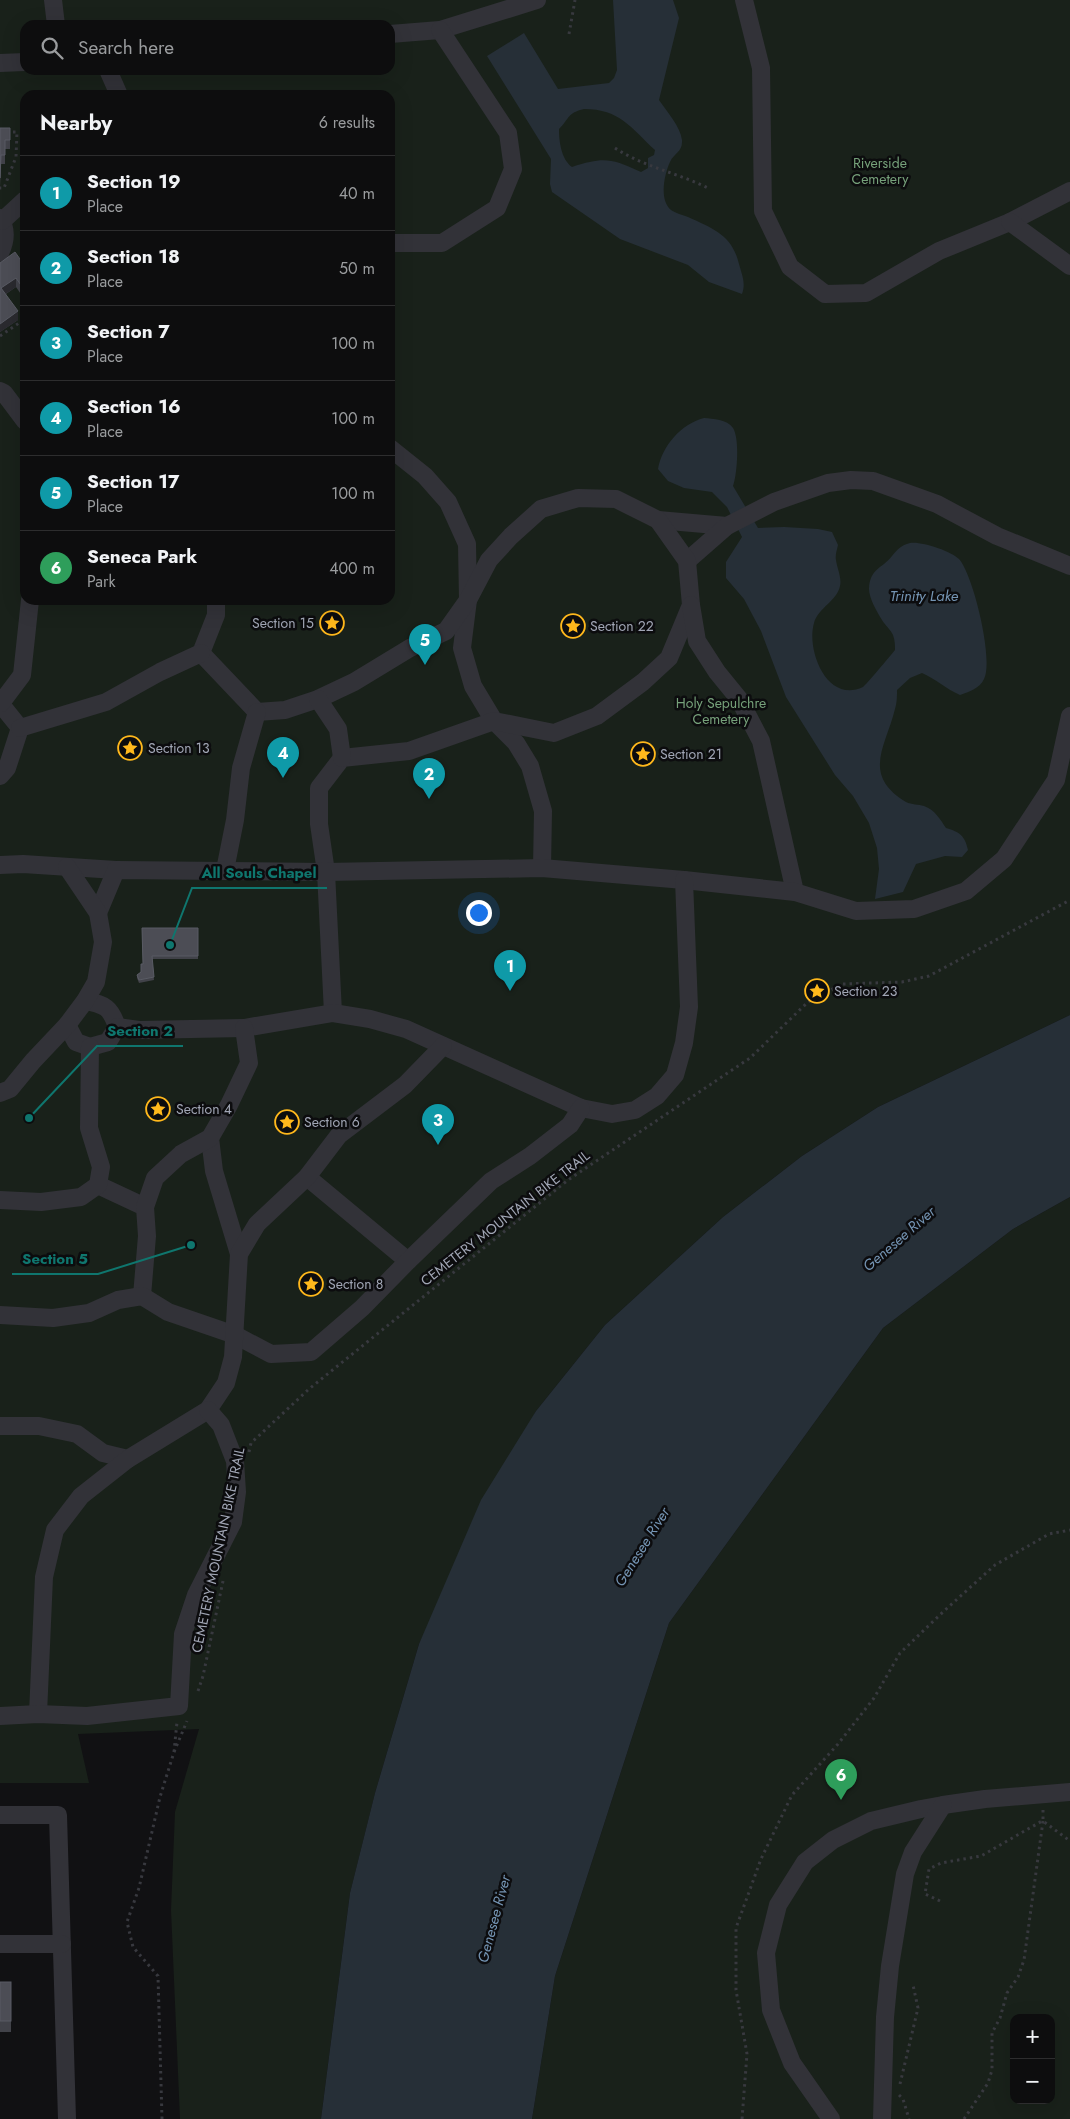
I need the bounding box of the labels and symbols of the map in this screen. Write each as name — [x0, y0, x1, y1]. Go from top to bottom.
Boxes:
park label: Riverside Cemetery — [852, 153, 909, 189]
water label: Trinity Lake — [890, 585, 959, 607]
place icon: Section 15 — [319, 610, 345, 636]
place label: Section 15 — [252, 613, 314, 633]
place icon: Section 22 — [560, 613, 586, 639]
place label: Section 22 — [590, 616, 654, 636]
pin: 5 — [409, 624, 441, 665]
park label: Holy Sepulchre Cemetery — [676, 693, 766, 729]
place icon: Section 13 — [117, 735, 143, 761]
pin: 4 — [267, 737, 299, 778]
place label: Section 13 — [148, 738, 210, 758]
place icon: Section 21 — [630, 741, 656, 767]
place label: Section 21 — [660, 744, 722, 764]
pin: 2 — [413, 758, 445, 799]
callout: All Souls Chapel — [192, 858, 327, 888]
text: All Souls Chapel — [201, 862, 316, 884]
your location — [466, 900, 492, 926]
pin: 1 — [494, 950, 526, 991]
place icon: Section 23 — [804, 978, 830, 1004]
place label: Section 23 — [834, 981, 898, 1001]
callout: Section 2 — [97, 1016, 183, 1046]
text: Section 2 — [107, 1020, 173, 1042]
place icon: Section 4 — [145, 1096, 171, 1122]
place label: Section 4 — [176, 1099, 232, 1119]
pin: 3 — [422, 1104, 454, 1145]
place icon: Section 6 — [274, 1109, 300, 1135]
place label: Section 6 — [304, 1112, 360, 1132]
street label: CEMETERY MOUNTAIN BIKE TRAIL — [416, 1145, 594, 1290]
water label: Genesee River — [858, 1201, 941, 1277]
callout: Section 5 — [12, 1244, 98, 1274]
text: Section 5 — [22, 1248, 88, 1270]
place icon: Section 8 — [298, 1271, 324, 1297]
place label: Section 8 — [328, 1274, 383, 1294]
street label: CEMETERY MOUNTAIN BIKE TRAIL — [186, 1445, 250, 1655]
water label: Genesee River — [609, 1502, 676, 1591]
pin: 6 — [825, 1759, 857, 1800]
water label: Genesee River — [472, 1872, 517, 1965]

